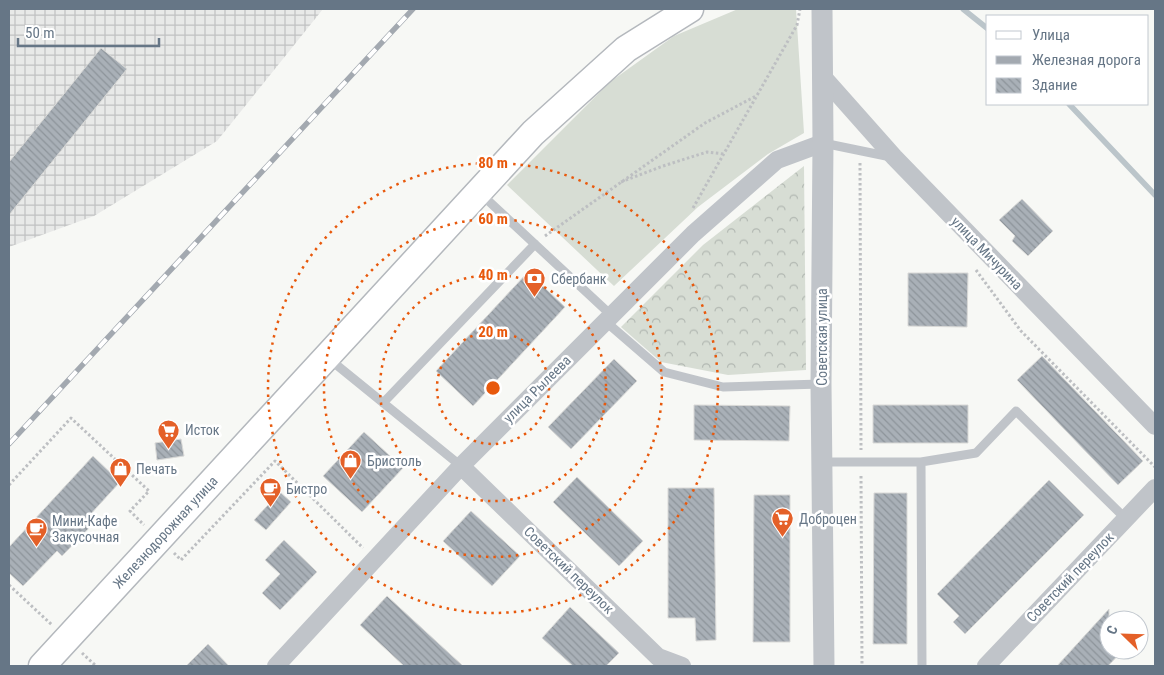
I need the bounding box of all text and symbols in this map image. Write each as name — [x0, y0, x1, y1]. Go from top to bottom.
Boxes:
scale bar — [18, 15, 159, 47]
legend — [986, 15, 1149, 105]
text: 50 m — [25, 24, 55, 42]
text: Улица — [1032, 26, 1070, 44]
text: Железная дорога — [1032, 51, 1141, 69]
text: Здание — [1032, 76, 1077, 94]
text: 80 m — [478, 154, 508, 172]
text: 60 m — [478, 210, 508, 228]
street label: улица Мичурина — [948, 213, 1026, 293]
text: 40 m — [478, 266, 508, 284]
bank icon: Сбербанк — [523, 267, 547, 298]
place label: Сбербанк — [551, 271, 607, 287]
street label: Советская улица — [814, 288, 830, 386]
text: 20 m — [478, 323, 508, 341]
street label: улица Рылеева — [500, 352, 574, 426]
centre of rings — [484, 379, 502, 397]
supermarket icon: Исток — [157, 418, 181, 449]
place label: Исток — [185, 422, 220, 438]
shop icon: Бристоль — [339, 449, 363, 480]
place label: Бристоль — [367, 453, 422, 469]
shop icon: Печать — [108, 457, 132, 488]
place label: Печать — [136, 461, 178, 477]
street label: Железнодорожная улица — [110, 473, 221, 591]
cafe icon: Бистро — [258, 477, 282, 508]
place label: Бистро — [286, 481, 327, 497]
supermarket icon: Доброцен — [771, 507, 795, 538]
place label: Доброцен — [799, 511, 857, 527]
place label: Мини-Кафе Закусочная — [52, 513, 119, 545]
cafe icon: Мини-Кафе Закусочная — [24, 517, 48, 548]
street label: Советский переулок — [521, 523, 617, 617]
street label: Советский переулок — [1023, 529, 1117, 625]
north arrow — [1099, 610, 1149, 660]
text: С — [1103, 623, 1121, 637]

